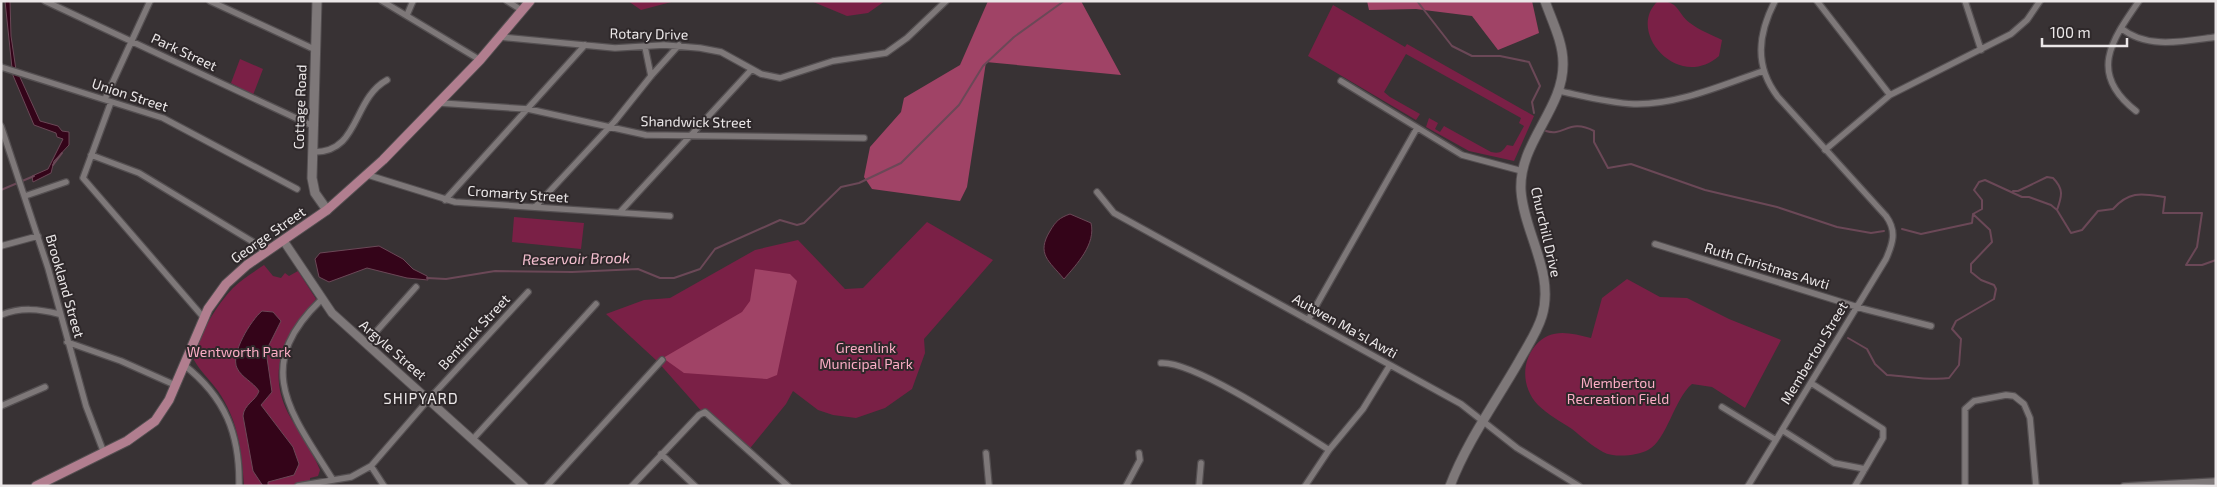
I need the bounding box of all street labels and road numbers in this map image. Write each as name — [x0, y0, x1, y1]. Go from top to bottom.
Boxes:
street label: Rotary Drive — [610, 24, 688, 43]
street label: Park Street — [149, 29, 220, 74]
street label: Cottage Road — [290, 64, 309, 150]
street label: Union Street — [90, 74, 170, 115]
street label: Shandwick Street — [641, 112, 752, 131]
street label: Cromarty Street — [467, 181, 569, 206]
street label: Churchill Drive — [1528, 185, 1565, 279]
street label: George Street — [227, 203, 308, 267]
street label: Brookland Street — [43, 232, 88, 340]
street label: Ruth Christmas Awti — [1703, 238, 1832, 293]
street label: Bentinck Street — [434, 290, 513, 373]
street label: Autwen Ma'sl Awti — [1290, 290, 1401, 362]
street label: Membertou Street — [1776, 298, 1851, 407]
street label: Argyle Street — [356, 316, 430, 383]

